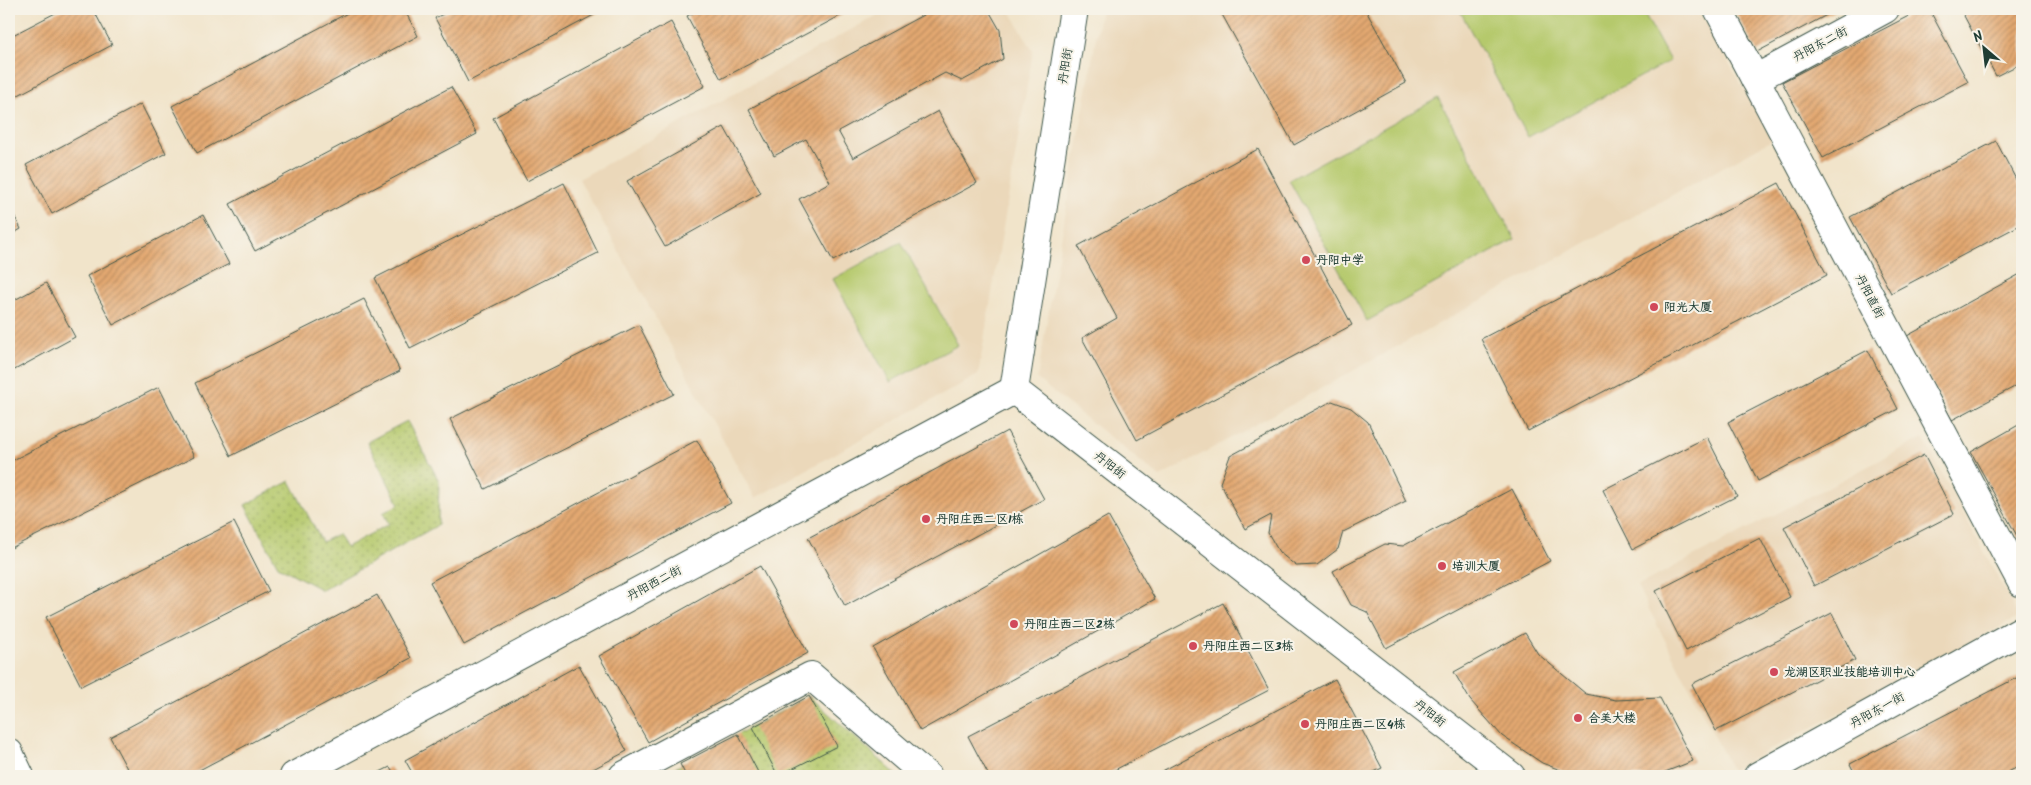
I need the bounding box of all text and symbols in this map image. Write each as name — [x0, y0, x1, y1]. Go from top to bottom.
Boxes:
street label: 丹阳东二街 — [1789, 22, 1851, 67]
north arrow — [1958, 22, 2008, 72]
text: N — [1969, 26, 1988, 49]
street label: 丹阳街 — [1053, 47, 1078, 85]
place label: 丹阳中学 — [1316, 251, 1364, 270]
marker: 丹阳中学 — [1300, 254, 1312, 266]
street label: 丹阳直街 — [1850, 271, 1889, 322]
place label: 阳光大厦 — [1664, 298, 1712, 317]
marker: 阳光大厦 — [1648, 301, 1660, 313]
street label: 丹阳街 — [1090, 447, 1130, 484]
place label: 丹阳庄西二区1栋 — [936, 510, 1024, 529]
marker: 丹阳庄西二区1栋 — [920, 513, 932, 525]
place label: 培训大厦 — [1452, 557, 1500, 576]
marker: 培训大厦 — [1436, 560, 1448, 572]
street label: 丹阳西二街 — [623, 561, 685, 606]
place label: 丹阳庄西二区2栋 — [1024, 615, 1115, 634]
marker: 丹阳庄西二区2栋 — [1008, 618, 1020, 630]
place label: 丹阳庄西二区3栋 — [1203, 637, 1294, 656]
marker: 丹阳庄西二区3栋 — [1187, 640, 1199, 652]
place label: 龙湖区职业技能培训中心 — [1784, 663, 1916, 682]
marker: 龙湖区职业技能培训中心 — [1768, 666, 1780, 678]
street label: 丹阳东一街 — [1846, 688, 1908, 733]
street label: 丹阳街 — [1410, 695, 1450, 732]
place label: 合美大楼 — [1588, 709, 1636, 728]
marker: 合美大楼 — [1572, 712, 1584, 724]
place label: 丹阳庄西二区4栋 — [1315, 715, 1406, 734]
marker: 丹阳庄西二区4栋 — [1299, 718, 1311, 730]

